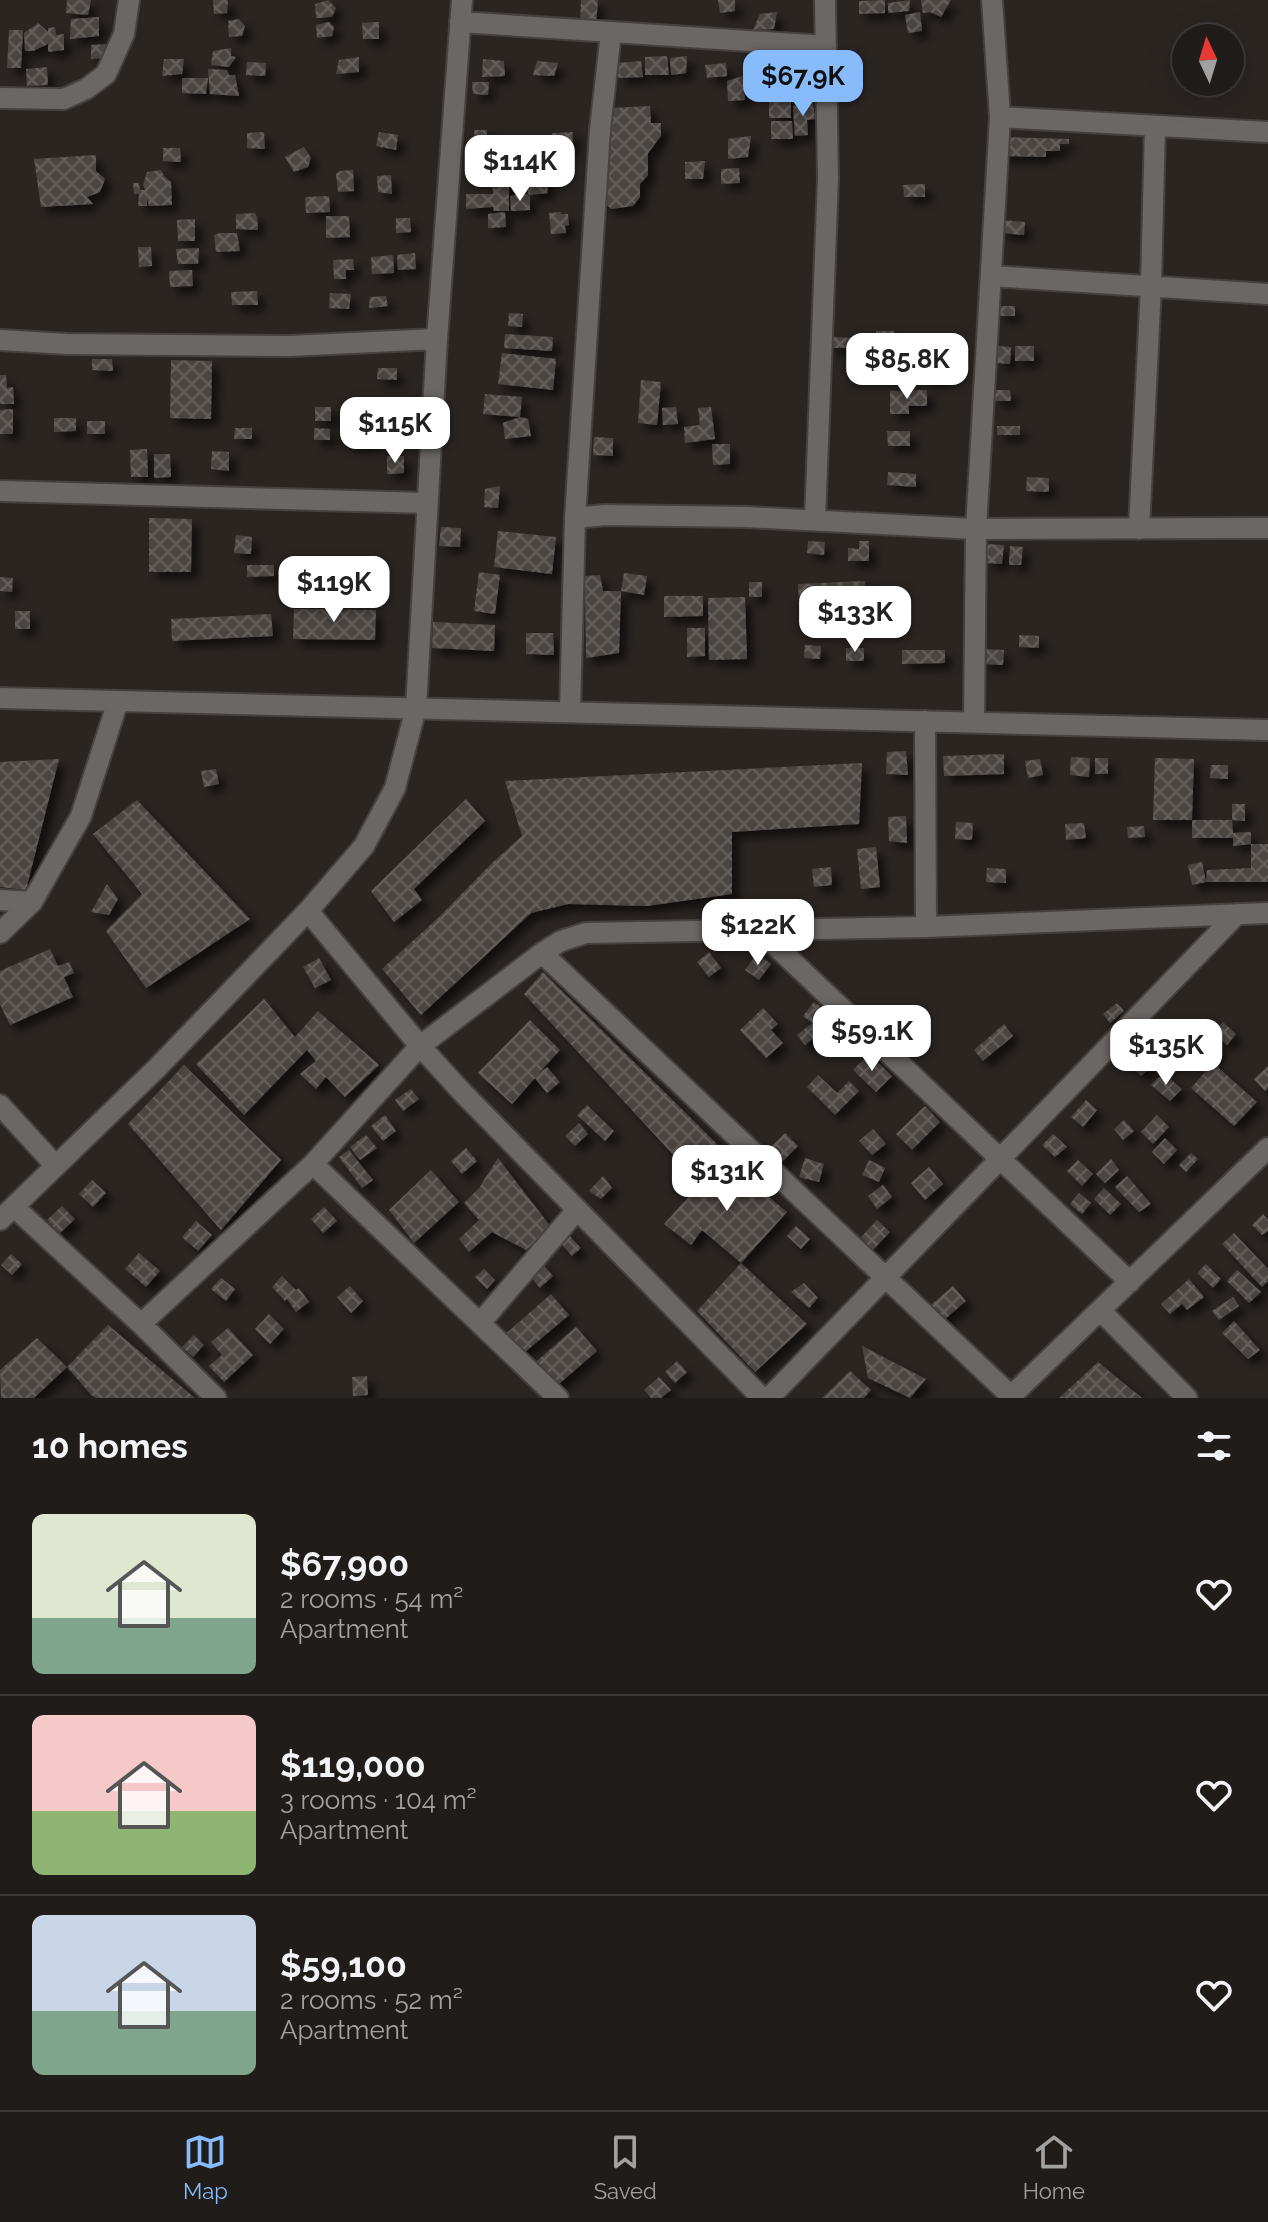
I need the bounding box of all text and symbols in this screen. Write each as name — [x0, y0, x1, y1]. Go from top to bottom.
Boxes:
north arrow — [1172, 24, 1244, 96]
map controls — [1172, 24, 1244, 96]
pin: $67.9K — [738, 50, 868, 118]
text: $67.9K — [761, 61, 845, 91]
pin: $114K — [464, 135, 576, 203]
text: $114K — [483, 146, 557, 176]
pin: $85.8K — [842, 333, 972, 401]
text: $85.8K — [864, 344, 950, 374]
pin: $115K — [339, 397, 451, 465]
text: $115K — [358, 408, 432, 438]
pin: $119K — [278, 556, 390, 624]
text: $119K — [297, 567, 371, 597]
pin: $133K — [799, 586, 911, 654]
text: $133K — [817, 597, 893, 627]
pin: $122K — [702, 899, 814, 967]
text: $122K — [720, 910, 796, 940]
pin: $59.1K — [807, 1005, 937, 1073]
text: $59.1K — [831, 1016, 913, 1046]
pin: $135K — [1110, 1019, 1222, 1087]
text: $135K — [1128, 1030, 1204, 1060]
pin: $131K — [671, 1145, 783, 1213]
text: $131K — [690, 1156, 764, 1186]
icon: filters — [1192, 1424, 1236, 1468]
text: 10 homes — [32, 1426, 188, 1466]
text: $67,900 — [280, 1544, 409, 1584]
icon: home — [96, 1546, 192, 1642]
icon: heart — [1192, 1572, 1236, 1616]
text: 2 rooms · 54 m² — [280, 1584, 463, 1614]
text: Apartment — [280, 1614, 409, 1644]
text: $119,000 — [280, 1745, 426, 1785]
icon: home — [96, 1747, 192, 1843]
icon: heart — [1192, 1773, 1236, 1817]
text: 3 rooms · 104 m² — [280, 1785, 477, 1815]
text: Apartment — [280, 1815, 409, 1845]
text: $59,100 — [280, 1945, 407, 1985]
icon: home — [96, 1947, 192, 2043]
icon: heart — [1192, 1973, 1236, 2017]
text: 2 rooms · 52 m² — [280, 1985, 463, 2015]
text: Apartment — [280, 2015, 409, 2045]
tab: Map — [183, 2130, 228, 2204]
tab: Saved — [594, 2130, 657, 2204]
tab: Home — [1023, 2130, 1085, 2204]

